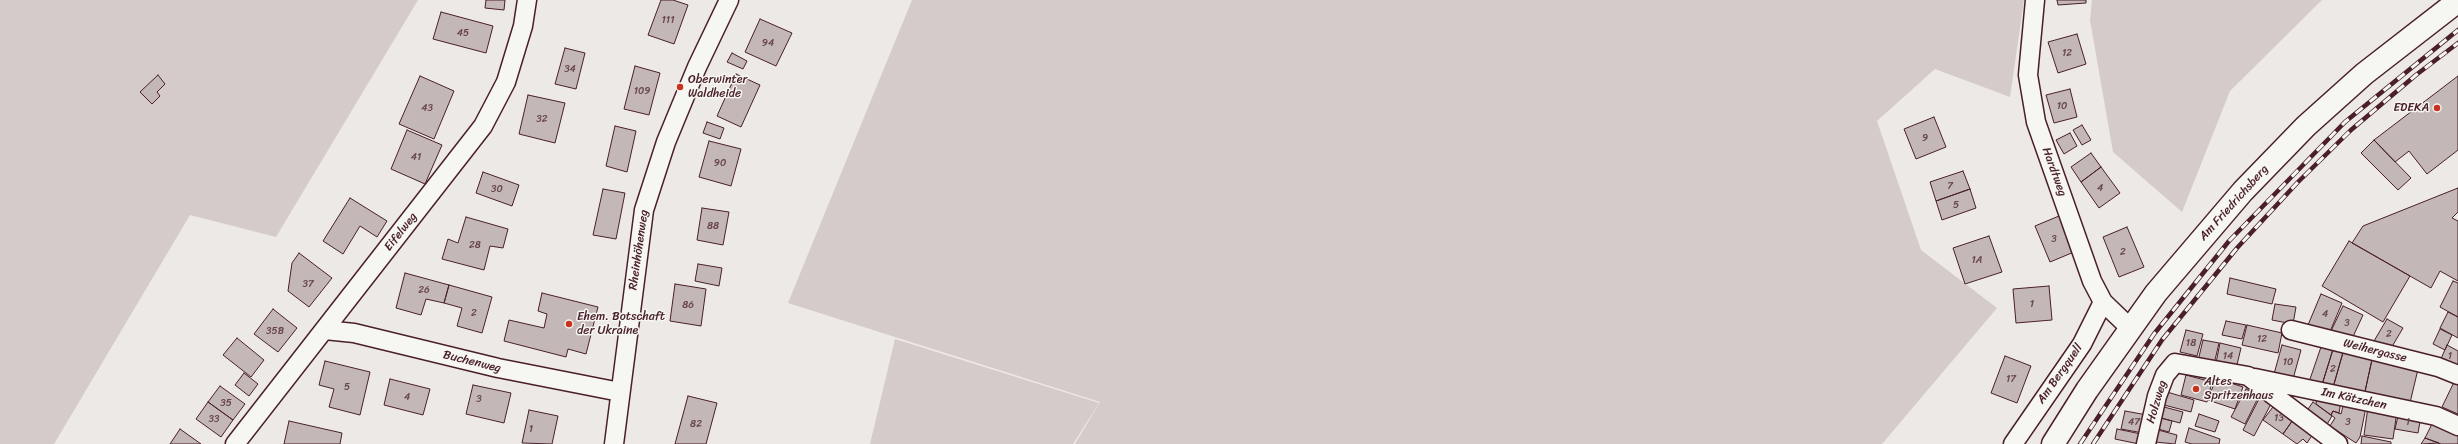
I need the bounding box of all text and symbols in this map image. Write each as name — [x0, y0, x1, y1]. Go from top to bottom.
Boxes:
house number: 111 — [662, 14, 674, 26]
house number: 45 — [457, 27, 469, 39]
house number: 94 — [762, 37, 774, 49]
house number: 12 — [2062, 47, 2072, 59]
house number: 34 — [564, 63, 576, 75]
place label: Oberwinter Waldheide — [688, 73, 747, 101]
marker: Oberwinter Waldheide — [675, 82, 685, 92]
house number: 109 — [634, 85, 650, 97]
house number: 10 — [2057, 100, 2067, 112]
place label: EDEKA — [2393, 101, 2429, 115]
house number: 43 — [421, 102, 433, 114]
marker: EDEKA — [2432, 103, 2442, 113]
house number: 32 — [536, 113, 548, 125]
house number: 9 — [1922, 132, 1928, 144]
street label: Hardtweg — [2038, 146, 2070, 198]
house number: 41 — [411, 151, 421, 163]
house number: 90 — [714, 157, 726, 169]
street label: Am Friedrichsberg — [2196, 162, 2272, 244]
house number: 7 — [1947, 180, 1953, 192]
house number: 4 — [2097, 182, 2103, 194]
house number: 30 — [491, 183, 503, 195]
house number: 5 — [1953, 199, 1959, 211]
street label: Rheinhöhenweg — [626, 209, 652, 291]
street label: Eifelweg — [381, 210, 421, 254]
house number: 88 — [707, 220, 719, 232]
house number: 3 — [2051, 233, 2057, 245]
house number: 28 — [469, 239, 481, 251]
house number: 2 — [2120, 246, 2126, 258]
house number: 1A — [1972, 254, 1982, 266]
house number: 37 — [302, 278, 314, 290]
house number: 26 — [418, 284, 430, 296]
house number: 1 — [2030, 298, 2034, 310]
house number: 86 — [682, 299, 694, 311]
house number: 2 — [471, 307, 477, 319]
house number: 4 — [2322, 308, 2328, 320]
place label: Ehem. Botschaft der Ukraine — [577, 310, 665, 338]
house number: 3 — [2344, 317, 2350, 329]
marker: Ehem. Botschaft der Ukraine — [564, 319, 574, 329]
house number: 35B — [266, 325, 284, 337]
house number: 2 — [2386, 328, 2392, 340]
house number: 12 — [2257, 333, 2267, 345]
street label: Weihergasse — [2342, 336, 2408, 366]
house number: 18 — [2186, 337, 2196, 349]
street label: Am Bergquell — [2034, 341, 2086, 407]
street label: Buchenweg — [442, 348, 502, 376]
house number: 14 — [2223, 350, 2233, 362]
house number: 1 — [2448, 350, 2452, 362]
house number: 10 — [2283, 356, 2293, 368]
house number: 2 — [2330, 363, 2336, 375]
house number: 17 — [2006, 373, 2016, 385]
place label: Altes Spritzenhaus — [2204, 375, 2274, 403]
street label: Holzweg — [2144, 379, 2170, 425]
house number: 5 — [344, 381, 350, 393]
marker: Altes Spritzenhaus — [2191, 384, 2201, 394]
street label: Im Kätzchen — [2320, 385, 2388, 413]
house number: 4 — [404, 391, 410, 403]
house number: 3 — [476, 393, 482, 405]
house number: 35 — [220, 397, 232, 409]
house number: 13 — [2274, 412, 2284, 424]
house number: 33 — [209, 413, 219, 425]
house number: 47 — [2128, 416, 2140, 428]
house number: 3 — [2345, 416, 2351, 428]
house number: 1 — [2406, 416, 2410, 428]
house number: 82 — [690, 418, 702, 430]
house number: 1 — [529, 423, 533, 435]

